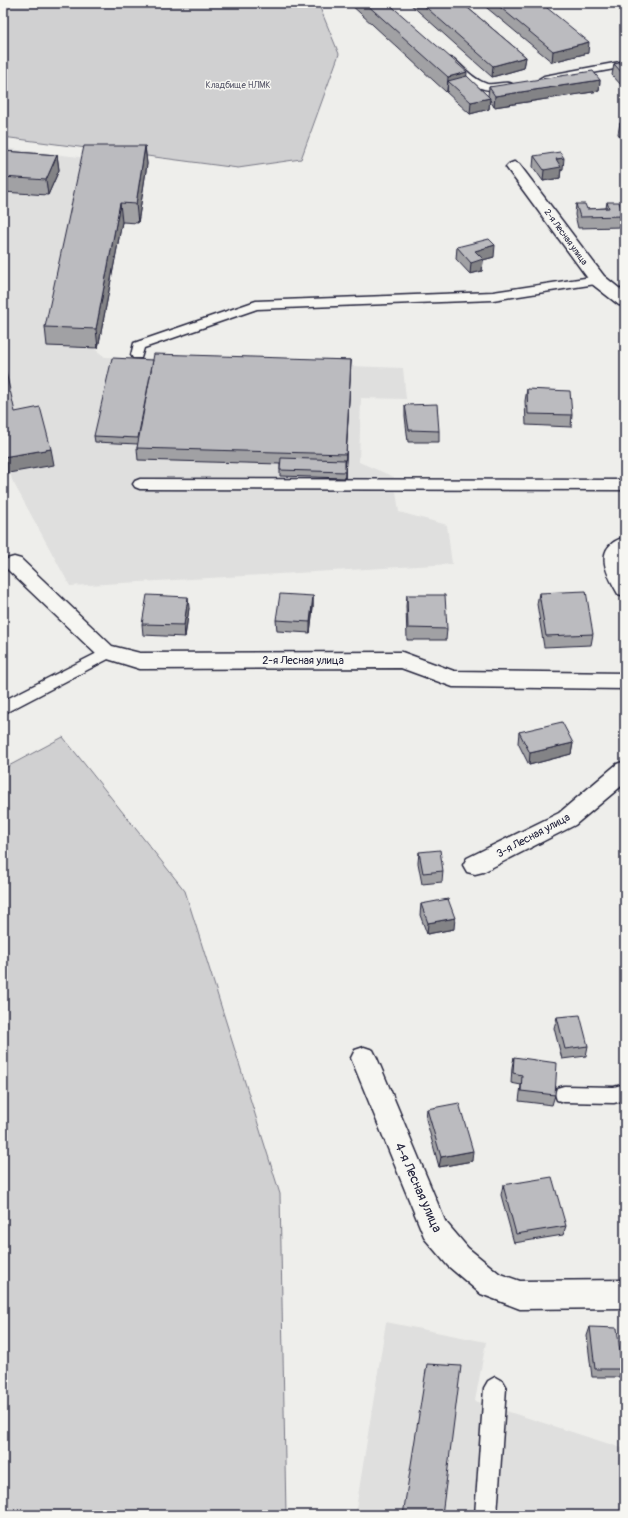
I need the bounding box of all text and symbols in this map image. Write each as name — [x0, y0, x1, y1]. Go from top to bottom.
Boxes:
park label: Кладбище НЛМК — [205, 80, 271, 91]
street label: 2-я Лесная улица — [542, 207, 590, 268]
street label: 2-я Лесная улица — [262, 654, 344, 667]
street label: 3-я Лесная улица — [494, 811, 572, 860]
street label: 4-я Лесная улица — [391, 1140, 445, 1235]

